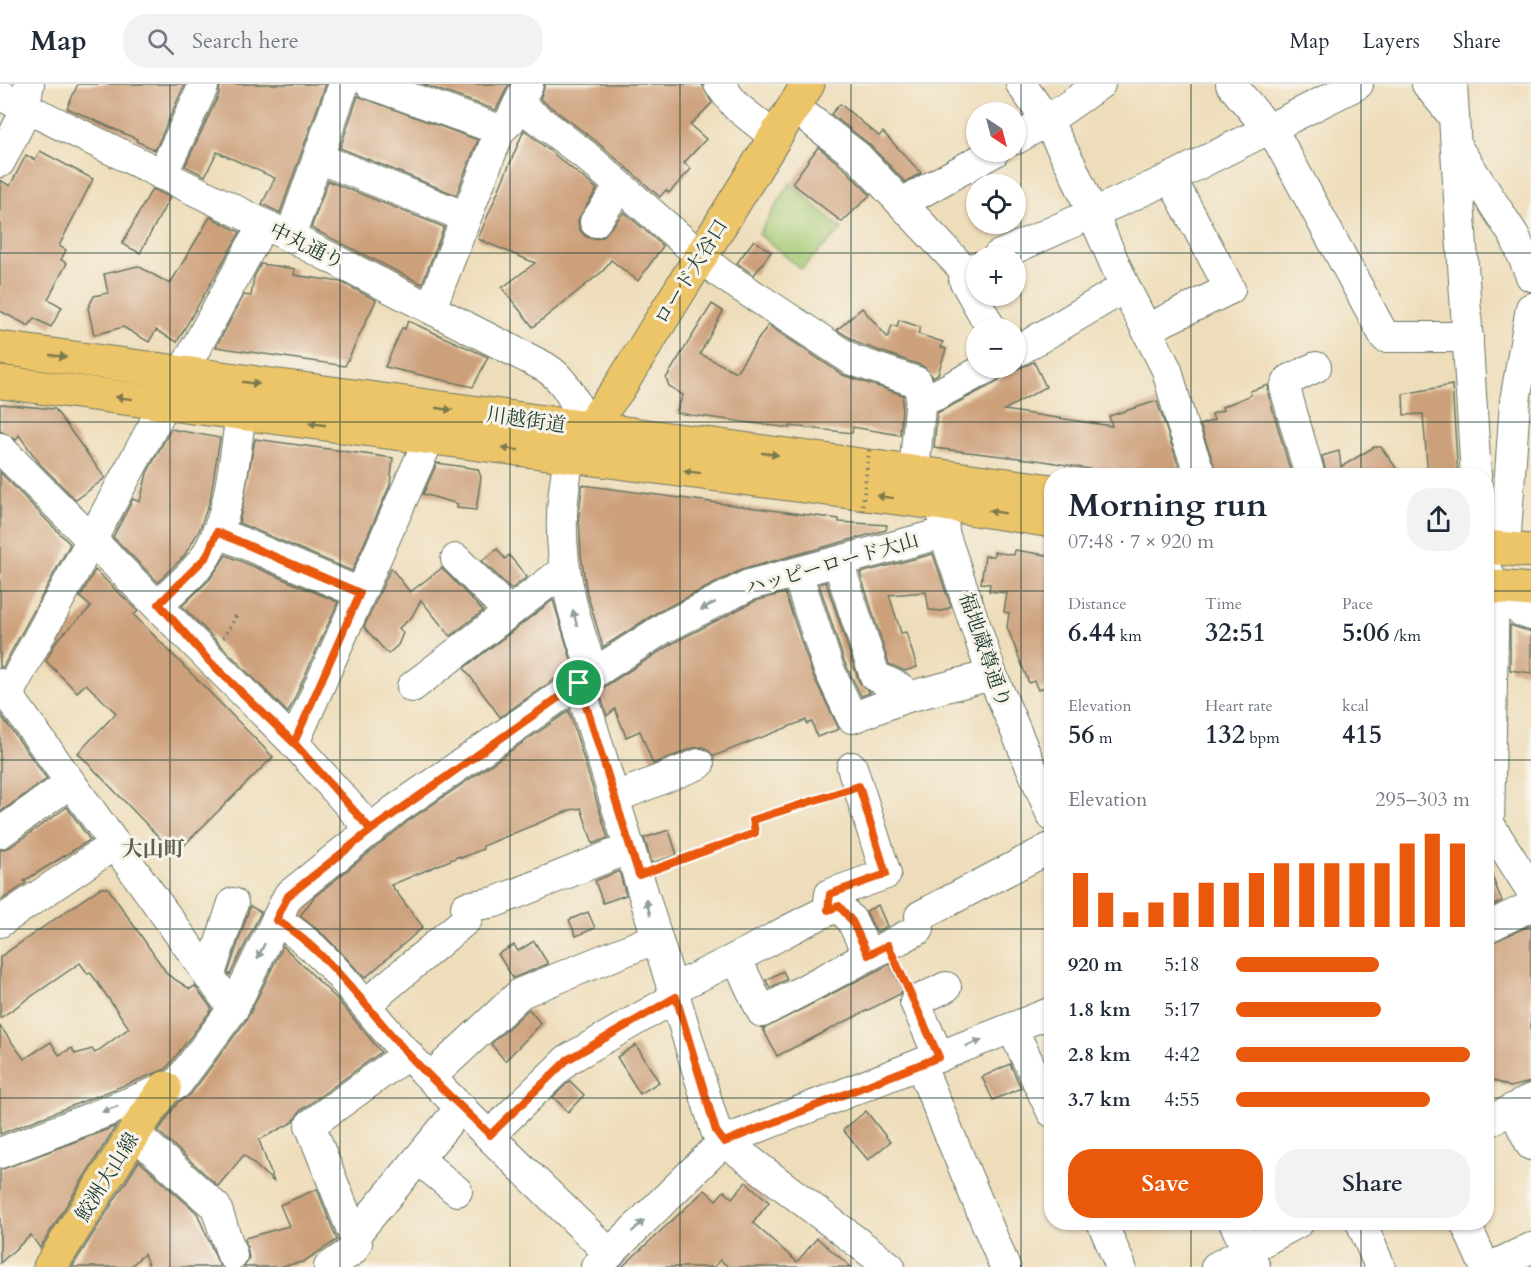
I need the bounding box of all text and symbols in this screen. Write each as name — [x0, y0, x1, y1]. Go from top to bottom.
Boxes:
search box — [123, 14, 543, 68]
text: Map — [30, 22, 87, 60]
icon: search — [144, 25, 177, 58]
text: Search here — [192, 26, 299, 56]
text: Map — [1290, 27, 1330, 56]
text: Layers — [1363, 27, 1420, 56]
text: Share — [1453, 27, 1501, 56]
north arrow — [966, 102, 1026, 162]
map controls — [966, 102, 1026, 378]
button: locate — [966, 174, 1026, 234]
street label: ロード大谷口 — [648, 214, 734, 330]
street label: 中丸通り — [265, 216, 349, 276]
button: + — [966, 246, 1026, 306]
button: − — [966, 318, 1026, 378]
one-way arrow — [49, 351, 68, 360]
one-way arrow — [242, 378, 261, 387]
one-way arrow — [114, 393, 133, 403]
street label: 川越街道 — [485, 401, 567, 439]
one-way arrow — [435, 405, 454, 414]
one-way arrow — [307, 419, 326, 428]
one-way arrow — [501, 444, 520, 454]
one-way arrow — [761, 449, 780, 458]
one-way arrow — [682, 467, 701, 477]
text: Morning run — [1068, 483, 1268, 528]
button: share — [1407, 488, 1470, 551]
one-way arrow — [876, 492, 895, 501]
one-way arrow — [988, 508, 1007, 517]
street label: ハッピーロード大山 — [742, 526, 922, 602]
text: 07:48 · 7 × 920 m — [1068, 528, 1214, 555]
street label: 福地蔵尊通り — [953, 589, 1017, 711]
text: Distance — [1068, 593, 1126, 615]
text: Time — [1205, 593, 1242, 615]
text: Pace — [1342, 593, 1373, 615]
one-way arrow — [700, 601, 717, 611]
one-way arrow — [569, 609, 579, 628]
text: 6.44 — [1068, 615, 1116, 650]
text: 32:51 — [1205, 615, 1266, 650]
text: 5:06 — [1342, 615, 1390, 650]
text: km — [1116, 625, 1142, 647]
text: /km — [1390, 625, 1421, 647]
pin — [553, 657, 604, 708]
icon: arrive — [562, 666, 595, 699]
text: Elevation — [1068, 695, 1132, 717]
text: Heart rate — [1205, 695, 1273, 717]
text: kcal — [1342, 695, 1369, 717]
text: 56 — [1068, 717, 1095, 752]
text: 132 — [1205, 717, 1245, 752]
text: 415 — [1342, 717, 1382, 752]
text: m — [1095, 727, 1112, 749]
text: bpm — [1245, 727, 1280, 749]
text: Elevation — [1068, 786, 1147, 813]
text: 295–303 m — [1375, 786, 1470, 813]
district label: 大山町 — [122, 835, 185, 864]
one-way arrow — [643, 898, 652, 916]
one-way arrow — [256, 943, 266, 960]
text: 920 m — [1068, 951, 1123, 978]
text: 5:18 — [1164, 951, 1200, 978]
text: 1.8 km — [1068, 996, 1131, 1023]
text: 5:17 — [1164, 996, 1200, 1023]
one-way arrow — [965, 1038, 983, 1047]
text: 2.8 km — [1068, 1041, 1131, 1068]
text: 4:42 — [1164, 1041, 1200, 1068]
text: 3.7 km — [1068, 1086, 1131, 1113]
text: 4:55 — [1164, 1086, 1200, 1113]
one-way arrow — [101, 1104, 119, 1114]
street label: 鮫洲大山線 — [69, 1127, 145, 1227]
button: Save — [1068, 1149, 1263, 1218]
button: Share — [1275, 1149, 1470, 1218]
one-way arrow — [630, 1219, 645, 1233]

